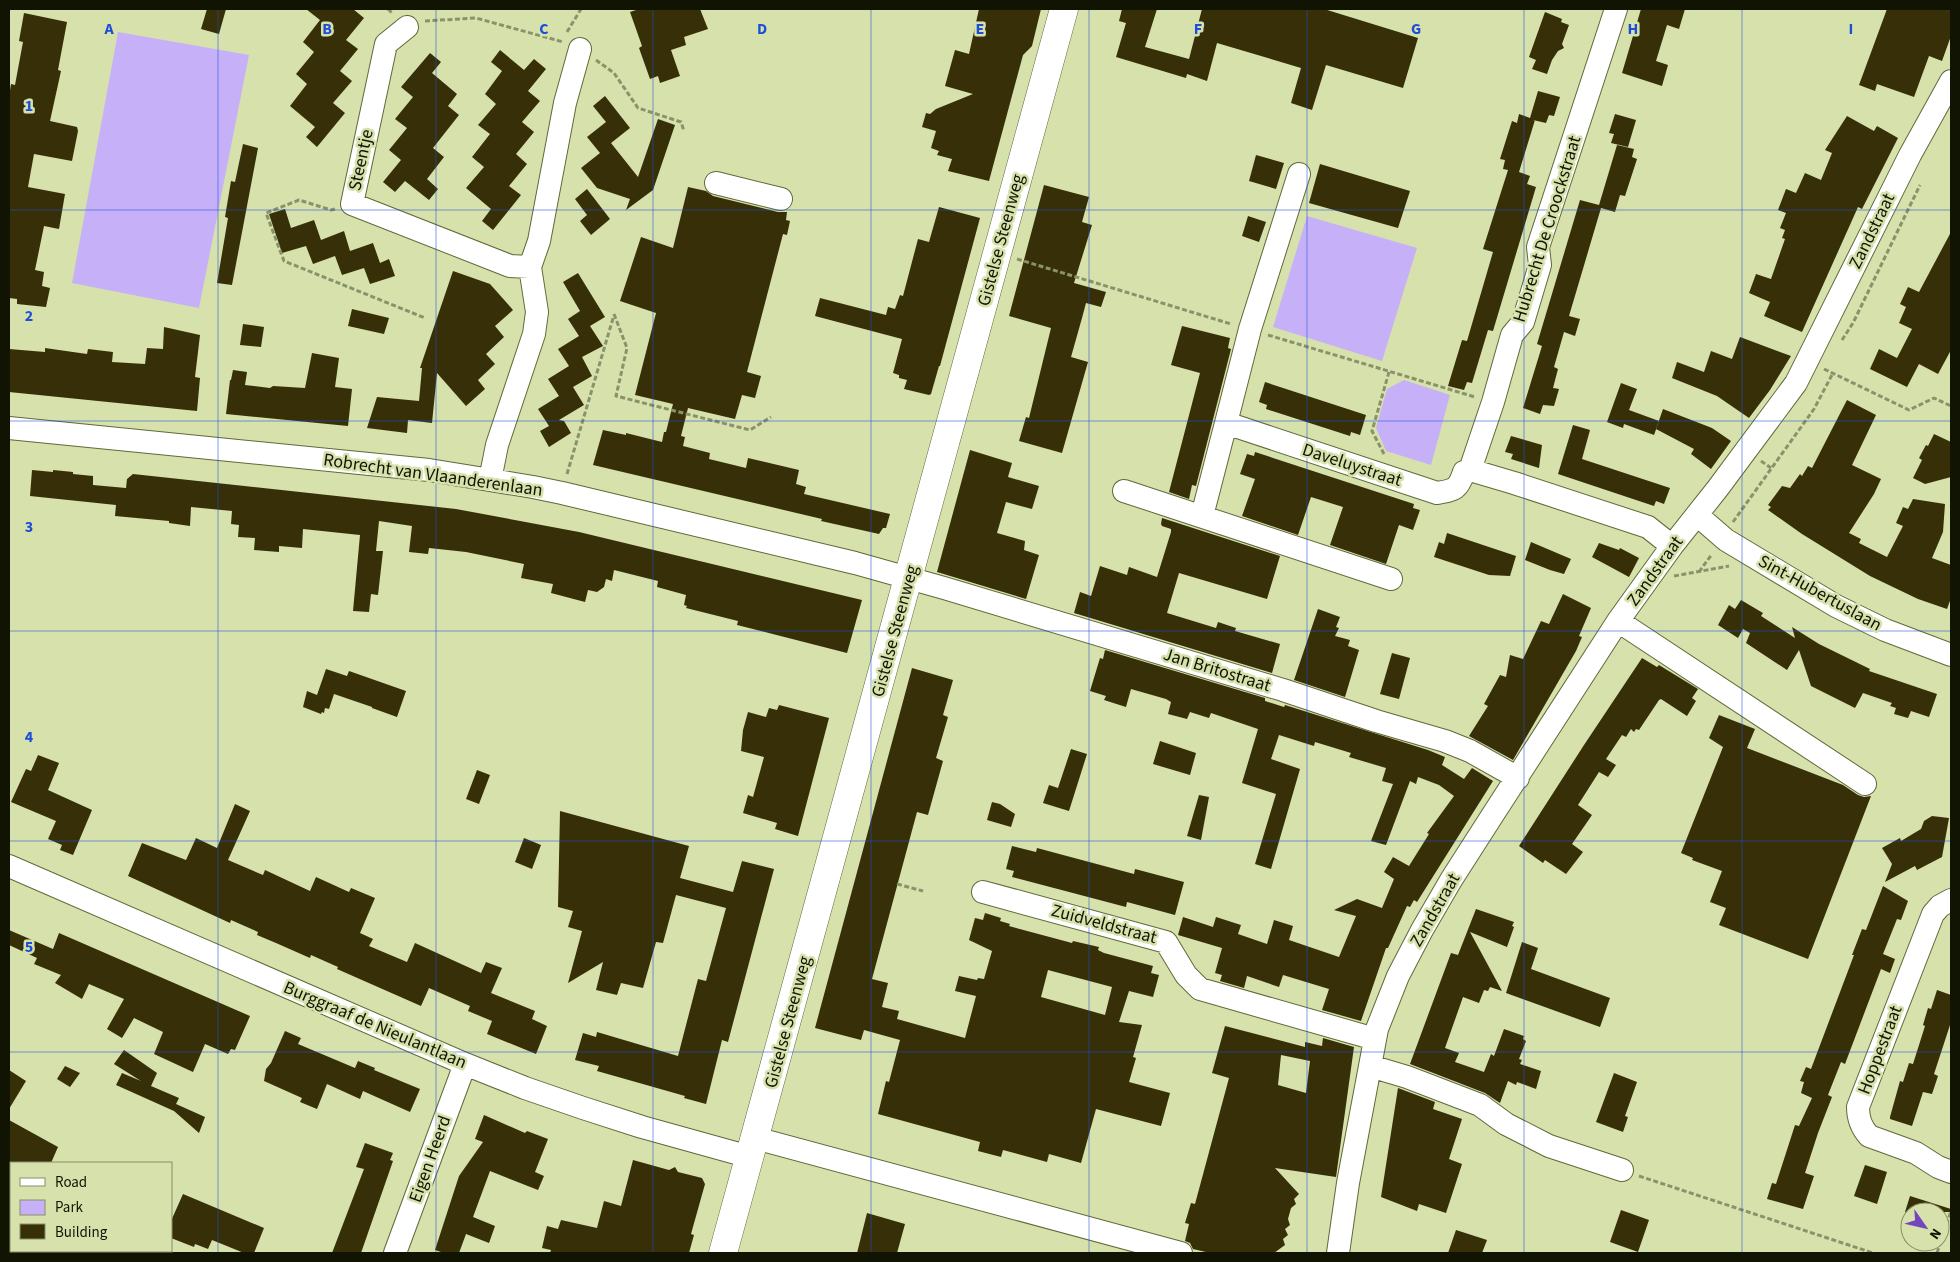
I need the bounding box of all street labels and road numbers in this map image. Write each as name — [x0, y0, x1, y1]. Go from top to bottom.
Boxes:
street label: Steentje — [342, 127, 380, 193]
street label: Hubrecht De Croockstraat — [1507, 133, 1587, 325]
street label: Gistelse Steenweg — [971, 171, 1031, 309]
street label: Zandstraat — [1843, 189, 1901, 273]
street label: Daveluystraat — [1299, 437, 1405, 493]
street label: Robrecht van Vlaanderenlaan — [322, 447, 544, 503]
street label: Zandstraat — [1621, 531, 1689, 611]
street label: Sint-Hubertuslaan — [1754, 549, 1886, 637]
street label: Gistelse Steenweg — [865, 562, 925, 700]
street label: Jan Britostraat — [1160, 642, 1274, 698]
street label: Zandstraat — [1404, 869, 1466, 951]
street label: Zuidveldstraat — [1048, 898, 1160, 950]
street label: Gistelse Steenweg — [758, 953, 818, 1091]
street label: Burggraaf de Nieulantlaan — [279, 975, 471, 1075]
street label: Hoppestraat — [1852, 1002, 1908, 1098]
street label: Eigen Heerd — [403, 1112, 457, 1206]

